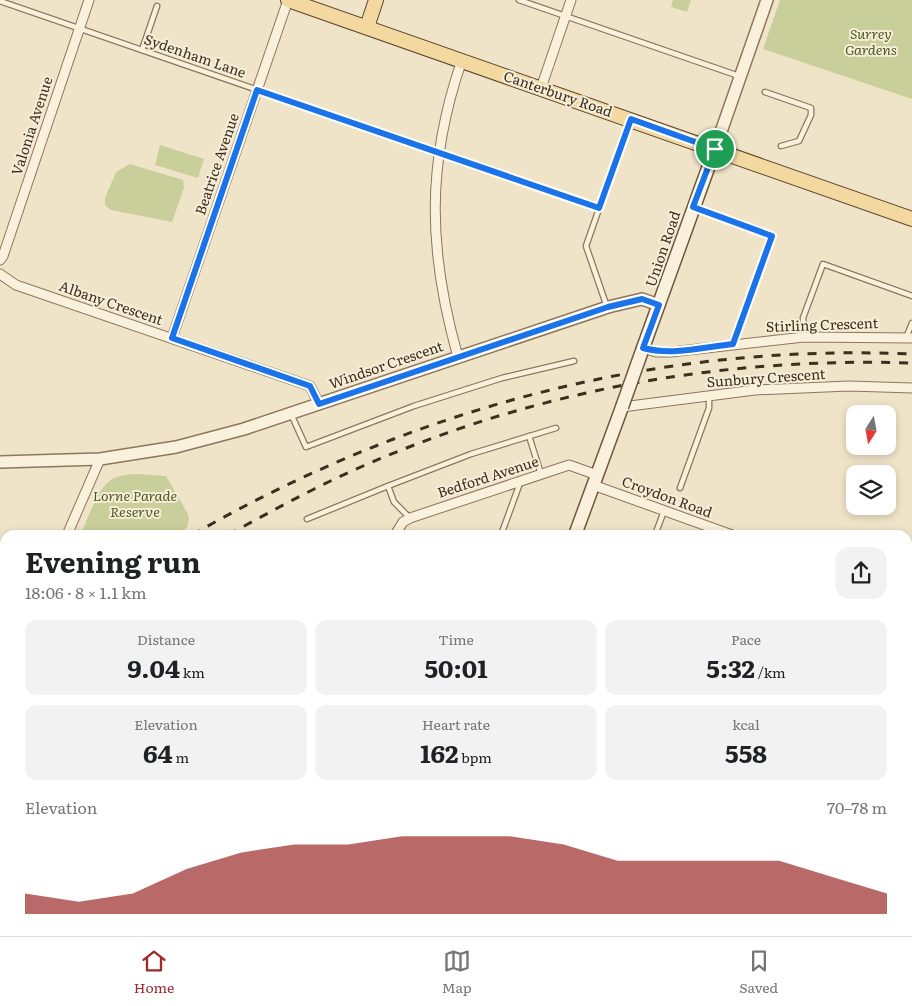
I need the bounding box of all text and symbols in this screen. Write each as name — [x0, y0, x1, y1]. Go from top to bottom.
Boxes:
park label: Surrey Gardens — [845, 23, 897, 59]
street label: Sydenham Lane — [142, 28, 249, 82]
street label: Canterbury Road — [501, 65, 616, 121]
street label: Valonia Avenue — [6, 74, 56, 178]
street label: Beatrice Avenue — [189, 110, 243, 217]
pin — [694, 128, 736, 170]
icon: arrive — [701, 135, 729, 163]
street label: Union Road — [640, 208, 685, 289]
street label: Albany Crescent — [57, 275, 166, 329]
street label: Stirling Crescent — [765, 312, 879, 336]
street label: Windsor Crescent — [326, 335, 446, 393]
street label: Sunbury Crescent — [706, 363, 826, 391]
north arrow — [846, 405, 896, 455]
map controls — [846, 405, 896, 515]
street label: Bedford Avenue — [434, 450, 541, 502]
button: layers — [846, 465, 896, 515]
street label: Croydon Road — [619, 470, 716, 522]
park label: Lorne Parade Reserve — [93, 485, 177, 521]
text: Evening run — [25, 540, 201, 582]
button: share — [835, 547, 887, 599]
text: 18:06 · 8 × 1.1 km — [25, 580, 147, 604]
text: Distance — [137, 629, 195, 649]
text: Time — [438, 629, 474, 649]
text: Pace — [731, 629, 761, 649]
text: 9.04 — [127, 649, 180, 686]
text: 50:01 — [425, 649, 487, 686]
text: 5:32 — [706, 649, 755, 686]
text: km — [180, 662, 205, 682]
text: /km — [755, 662, 786, 682]
text: Elevation — [134, 714, 198, 734]
text: Heart rate — [422, 714, 490, 734]
text: kcal — [732, 714, 760, 734]
text: 64 — [143, 734, 173, 771]
text: 162 — [420, 734, 459, 771]
text: 558 — [725, 734, 767, 771]
text: m — [173, 747, 189, 767]
text: bpm — [459, 747, 492, 767]
text: Elevation — [25, 795, 97, 819]
text: 70–78 m — [827, 795, 887, 819]
tab: Home — [134, 947, 174, 997]
tab: Map — [442, 947, 472, 997]
tab: Saved — [739, 947, 778, 997]

